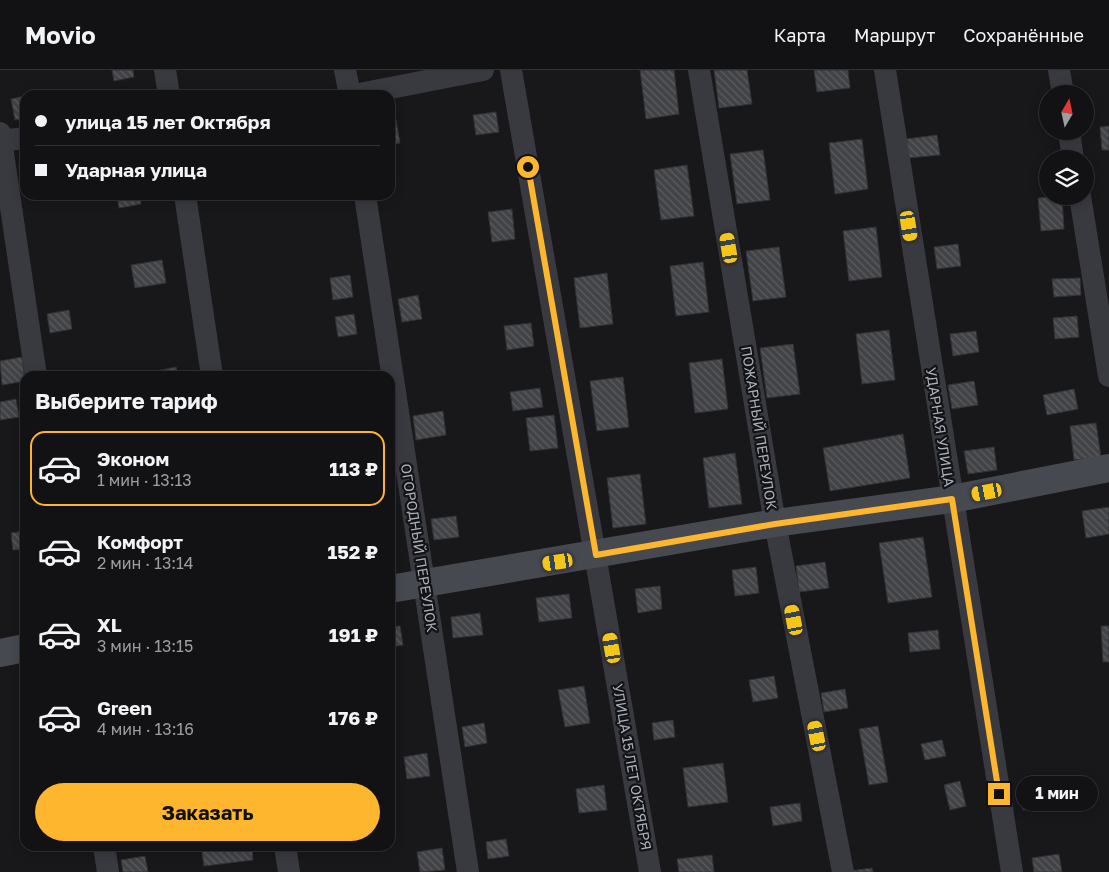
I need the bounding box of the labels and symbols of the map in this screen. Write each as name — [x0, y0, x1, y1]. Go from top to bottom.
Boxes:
north arrow — [1039, 85, 1094, 140]
route start — [517, 156, 539, 178]
car — [899, 210, 918, 242]
car — [719, 232, 738, 264]
street label: ПОЖАРНЫЙ ПЕРЕУЛОК — [738, 345, 781, 511]
street label: УДАРНАЯ УЛИЦА — [923, 366, 958, 488]
street label: ОГОРОДНЫЙ ПЕРЕУЛОК — [398, 462, 441, 634]
car — [970, 482, 1003, 502]
car — [542, 552, 573, 572]
car — [783, 604, 804, 636]
car — [602, 632, 621, 664]
street label: УЛИЦА 15 ЛЕТ ОКТЯБРЯ — [609, 682, 656, 852]
car — [806, 720, 827, 752]
callout: 1 мин — [1016, 776, 1099, 812]
route end — [988, 783, 1010, 805]

